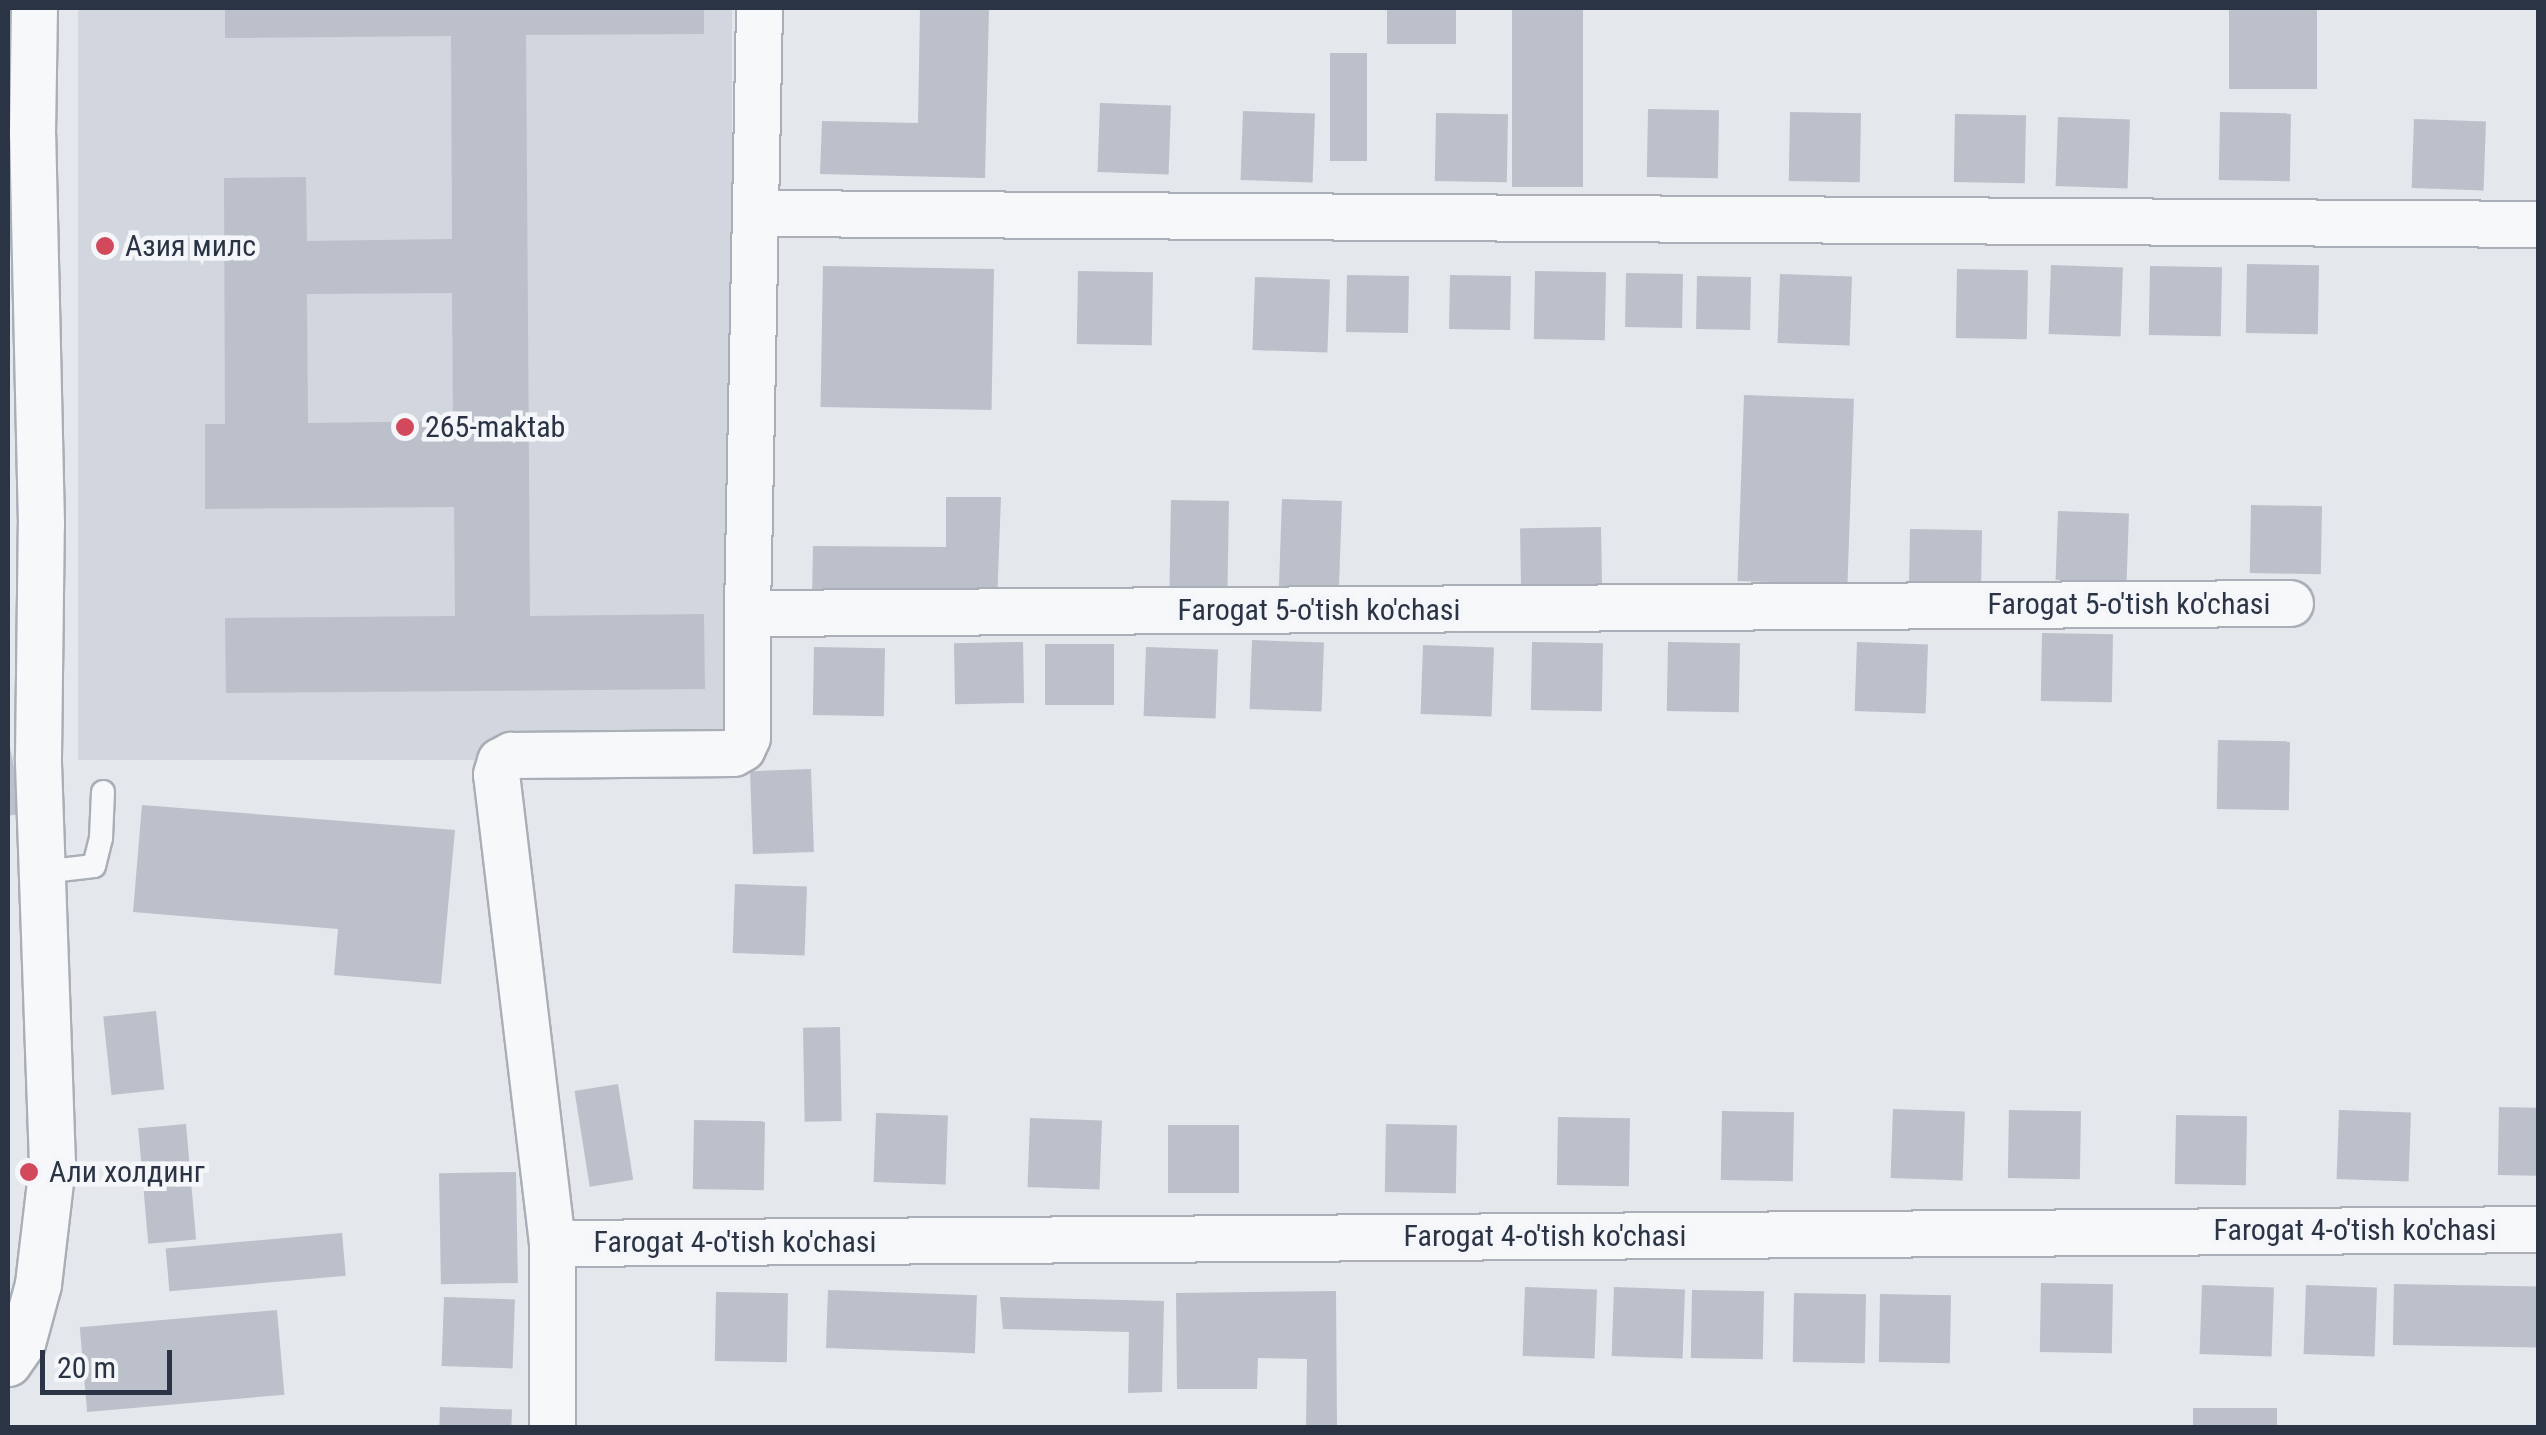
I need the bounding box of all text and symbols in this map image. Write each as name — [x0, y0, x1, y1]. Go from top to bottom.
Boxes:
place label: Азия милс — [125, 228, 256, 264]
marker: Азия милс — [94, 235, 116, 257]
place label: 265-maktab — [425, 409, 565, 445]
marker: 265-maktab — [394, 416, 416, 438]
street label: Farogat 5-o'tish ko'chasi — [1988, 586, 2270, 622]
street label: Farogat 5-o'tish ko'chasi — [1178, 592, 1460, 628]
place label: Али холдинг — [49, 1154, 205, 1190]
marker: Али холдинг — [18, 1161, 40, 1183]
street label: Farogat 4-o'tish ko'chasi — [2214, 1212, 2496, 1248]
street label: Farogat 4-o'tish ko'chasi — [1404, 1218, 1686, 1254]
street label: Farogat 4-o'tish ko'chasi — [594, 1224, 876, 1260]
scale bar — [45, 1330, 178, 1392]
text: 20 m — [57, 1350, 116, 1385]

